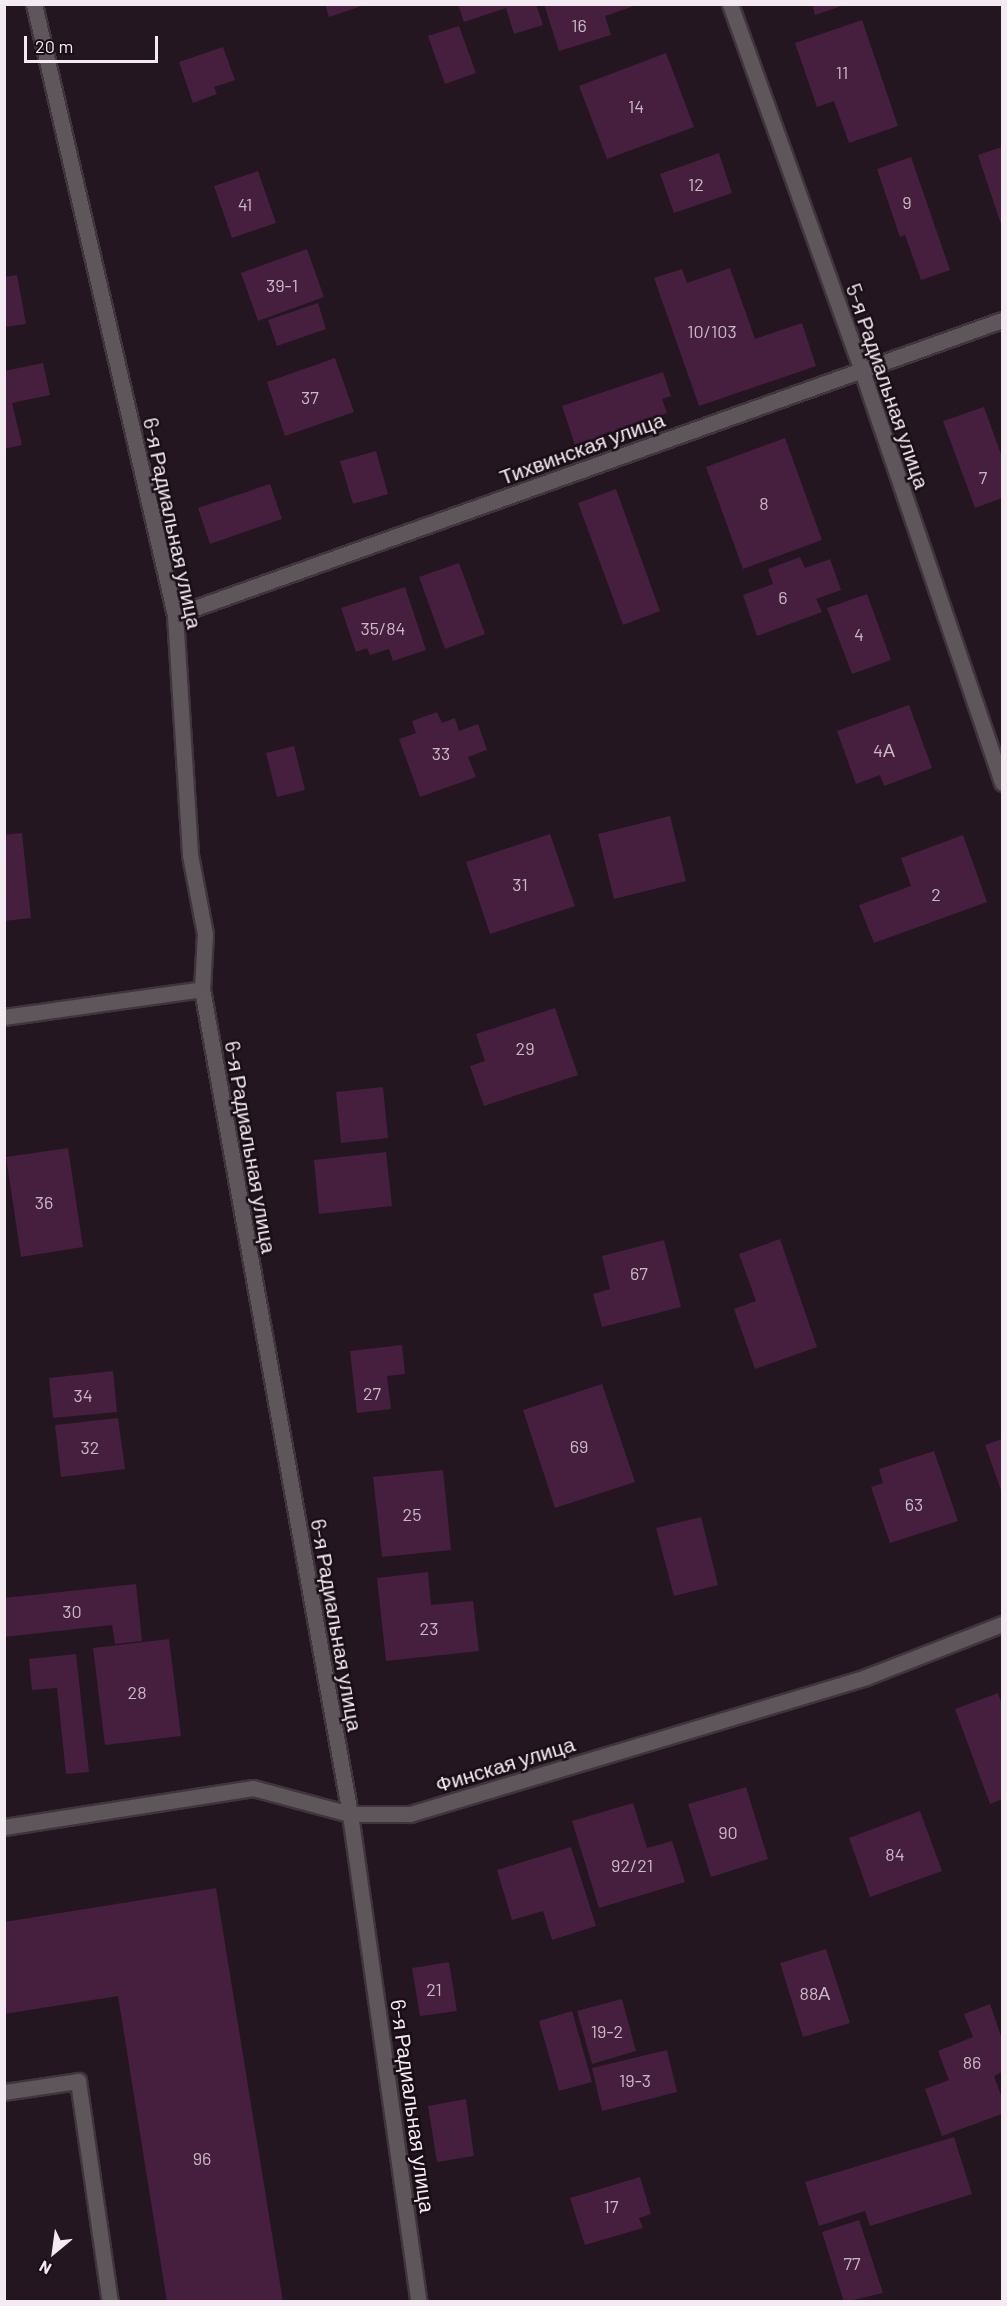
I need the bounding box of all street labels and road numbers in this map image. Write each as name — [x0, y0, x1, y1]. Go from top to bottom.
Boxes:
street label: 5-я Радиальная улица — [841, 280, 935, 492]
street label: Тихвинская улица — [496, 406, 668, 490]
street label: 6-я Радиальная улица — [138, 415, 208, 631]
street label: 6-я Радиальная улица — [220, 1039, 282, 1255]
street label: 6-я Радиальная улица — [306, 1517, 368, 1733]
street label: Финская улица — [432, 1731, 578, 1797]
street label: 6-я Радиальная улица — [386, 1998, 440, 2214]

